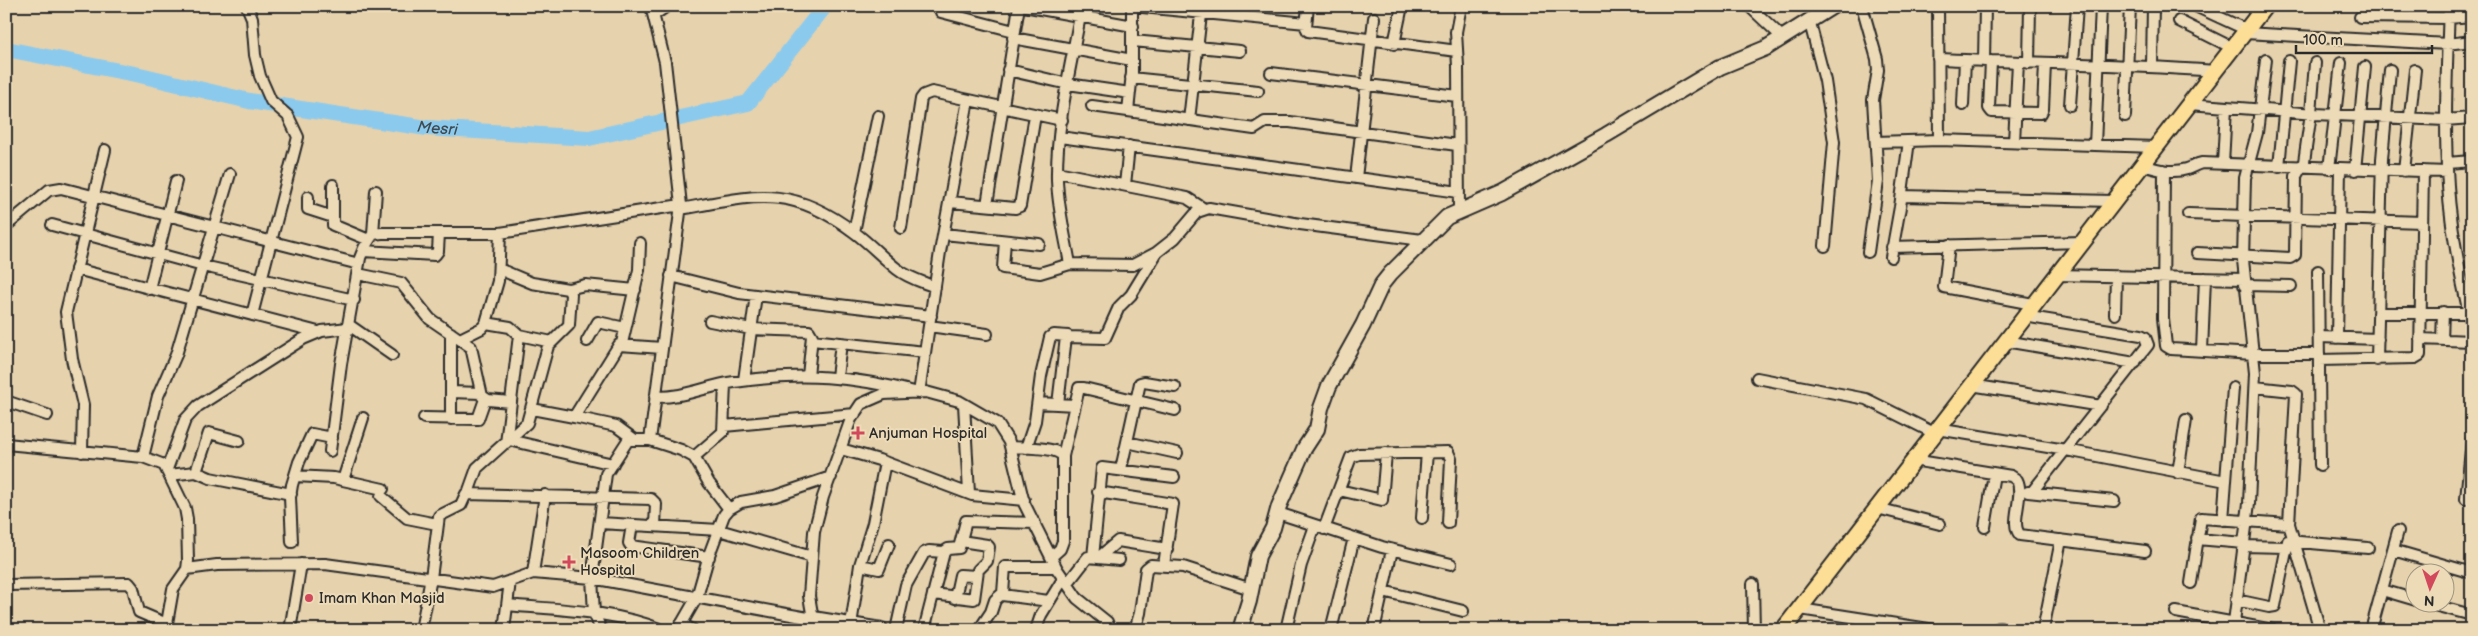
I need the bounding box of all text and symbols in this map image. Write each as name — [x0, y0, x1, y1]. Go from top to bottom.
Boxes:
scale bar — [2296, 22, 2432, 54]
text: 100 m — [2303, 31, 2343, 50]
water label: Mesri — [416, 117, 460, 139]
place label: Anjuman Hospital — [869, 424, 987, 443]
marker: Anjuman Hospital — [851, 426, 865, 440]
place label: Masoom Children Hospital — [580, 544, 699, 580]
marker: Masoom Children Hospital — [562, 555, 576, 569]
north arrow — [2406, 564, 2456, 614]
place label: Imam Khan Masjid — [319, 589, 445, 608]
marker: Imam Khan Masjid — [303, 592, 315, 604]
text: N — [2424, 592, 2435, 609]

